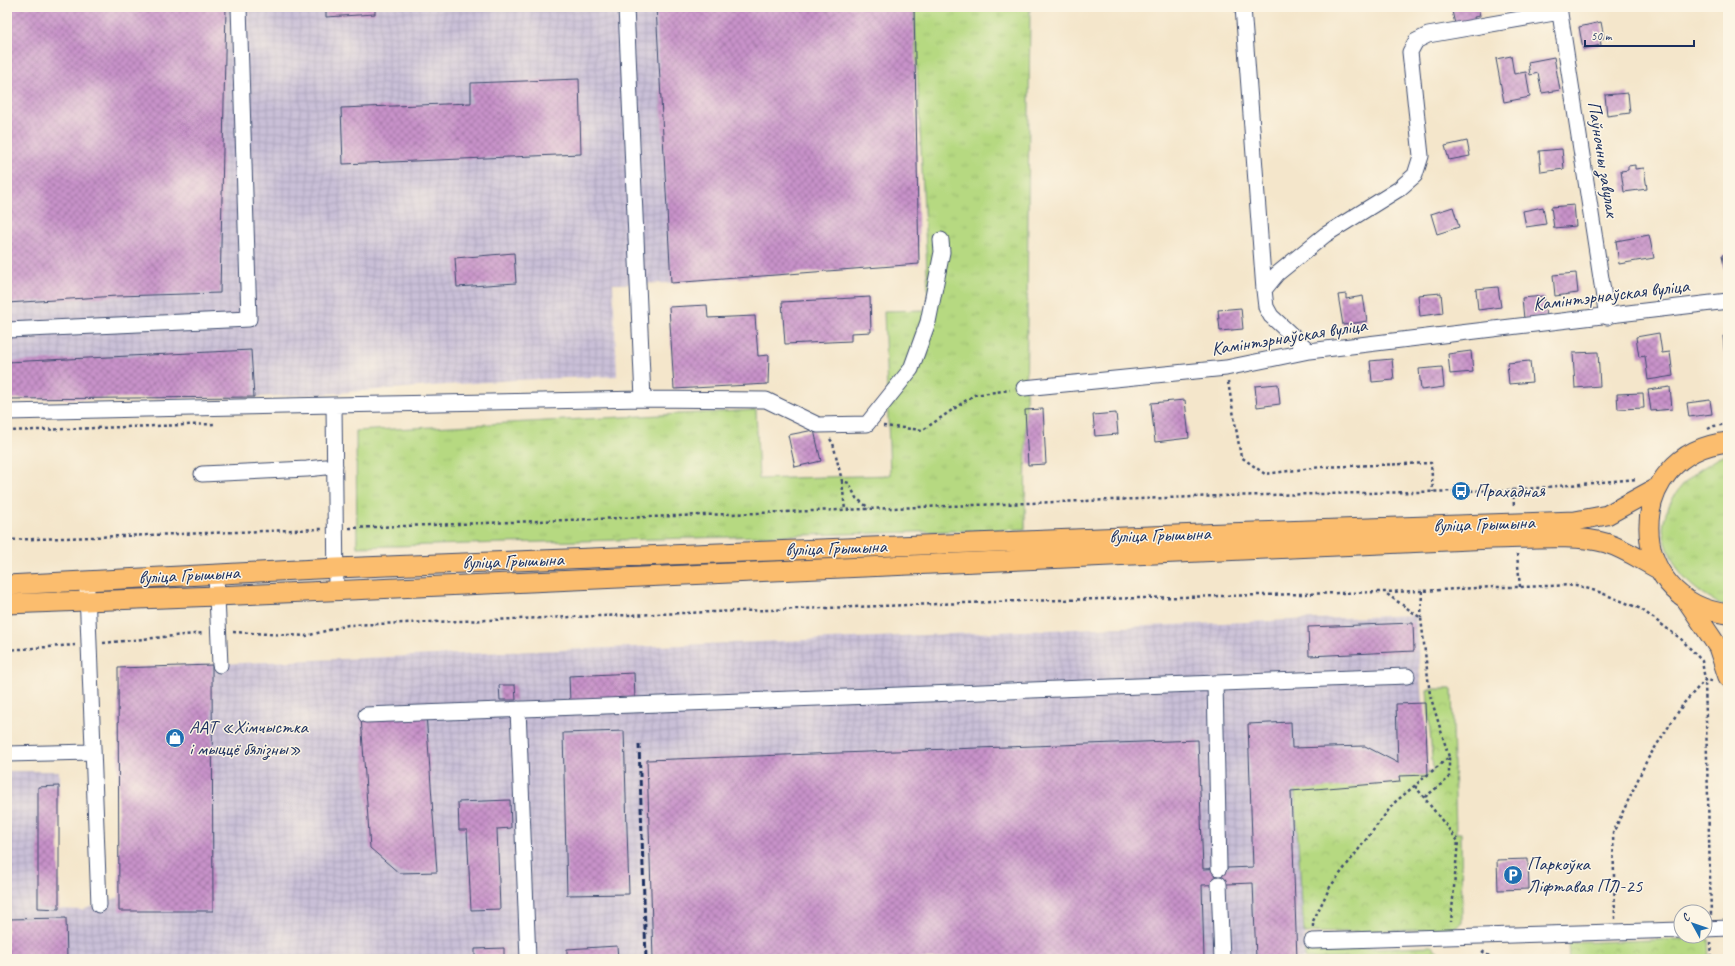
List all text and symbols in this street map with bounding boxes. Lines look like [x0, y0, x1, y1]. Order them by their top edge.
scale bar [1585, 22, 1694, 48]
text: 50 m [1591, 28, 1613, 44]
street label: Паўночны завулак [1582, 99, 1624, 221]
street label: Камінтэрнаўская вуліца [1532, 273, 1692, 316]
street label: Камінтэрнаўская вуліца [1210, 313, 1370, 361]
place label: Прахадная [1475, 479, 1546, 503]
bus stop icon: Прахадная [1450, 480, 1472, 502]
street label: вуліца Грышына [1433, 510, 1537, 538]
street label: вуліца Грышына [1109, 521, 1213, 549]
street label: вуліца Грышына [785, 534, 889, 562]
street label: вуліца Грышына [462, 547, 566, 575]
street label: вуліца Грышына [138, 560, 242, 590]
place label: ААТ «Хімчыстка і мыццё бялізны» [189, 715, 310, 761]
shop icon: ААТ «Хімчыстка і мыццё бялізны» [164, 727, 186, 749]
place label: Паркоўка Ліфтавая ПЛ-25 [1527, 852, 1644, 898]
parking icon: Паркоўка Ліфтавая ПЛ-25 [1502, 864, 1524, 886]
north arrow [1673, 904, 1713, 944]
text: С [1678, 910, 1693, 924]

